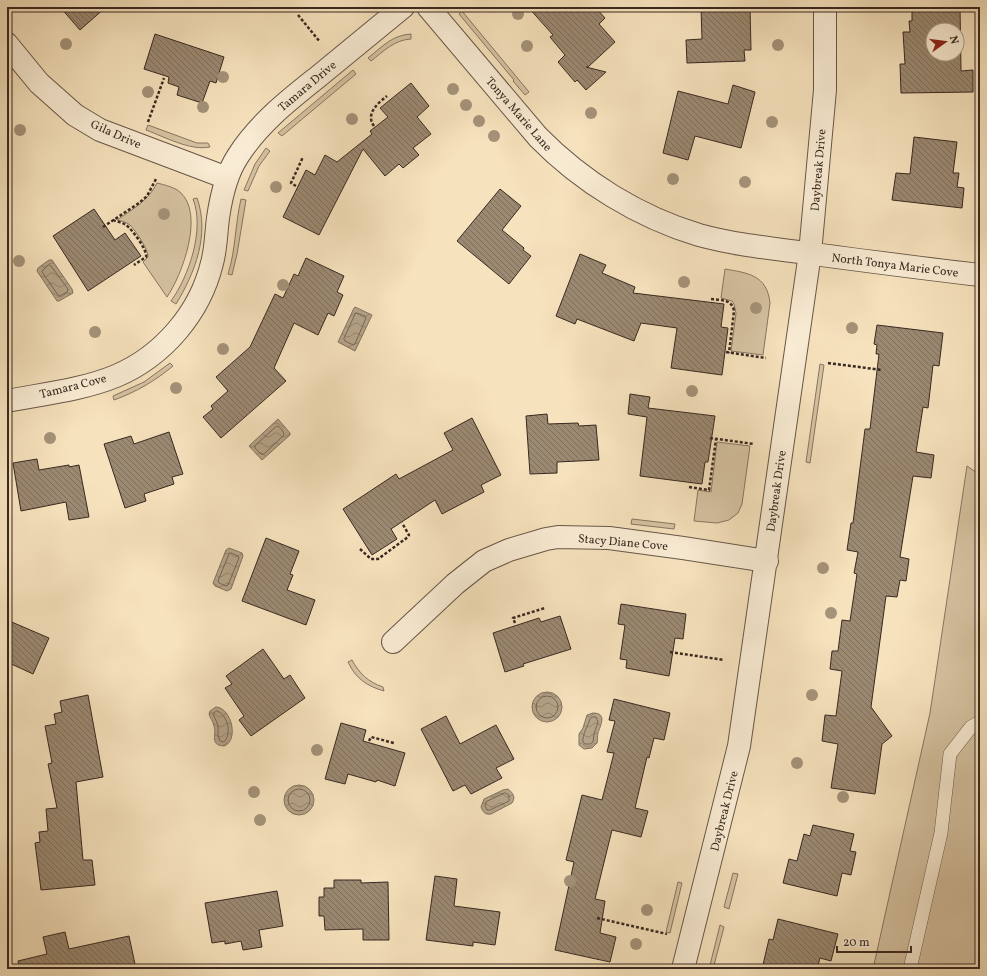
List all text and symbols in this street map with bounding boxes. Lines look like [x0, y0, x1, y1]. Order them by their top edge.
north arrow [925, 22, 965, 62]
text: N [945, 34, 961, 46]
street label: Tamara Drive [275, 57, 340, 116]
street label: Tonya Marie Lane [482, 74, 555, 155]
street label: Gila Drive [88, 117, 144, 153]
street label: Daybreak Drive [807, 128, 831, 212]
street label: North Tonya Marie Cove [831, 250, 960, 282]
street label: Tamara Cove [38, 371, 109, 403]
street label: Daybreak Drive [763, 449, 791, 533]
street label: Stacy Diane Cove [577, 531, 669, 555]
street label: Daybreak Drive [707, 769, 743, 853]
scale bar [837, 928, 911, 954]
text: 20 m [843, 935, 870, 951]

